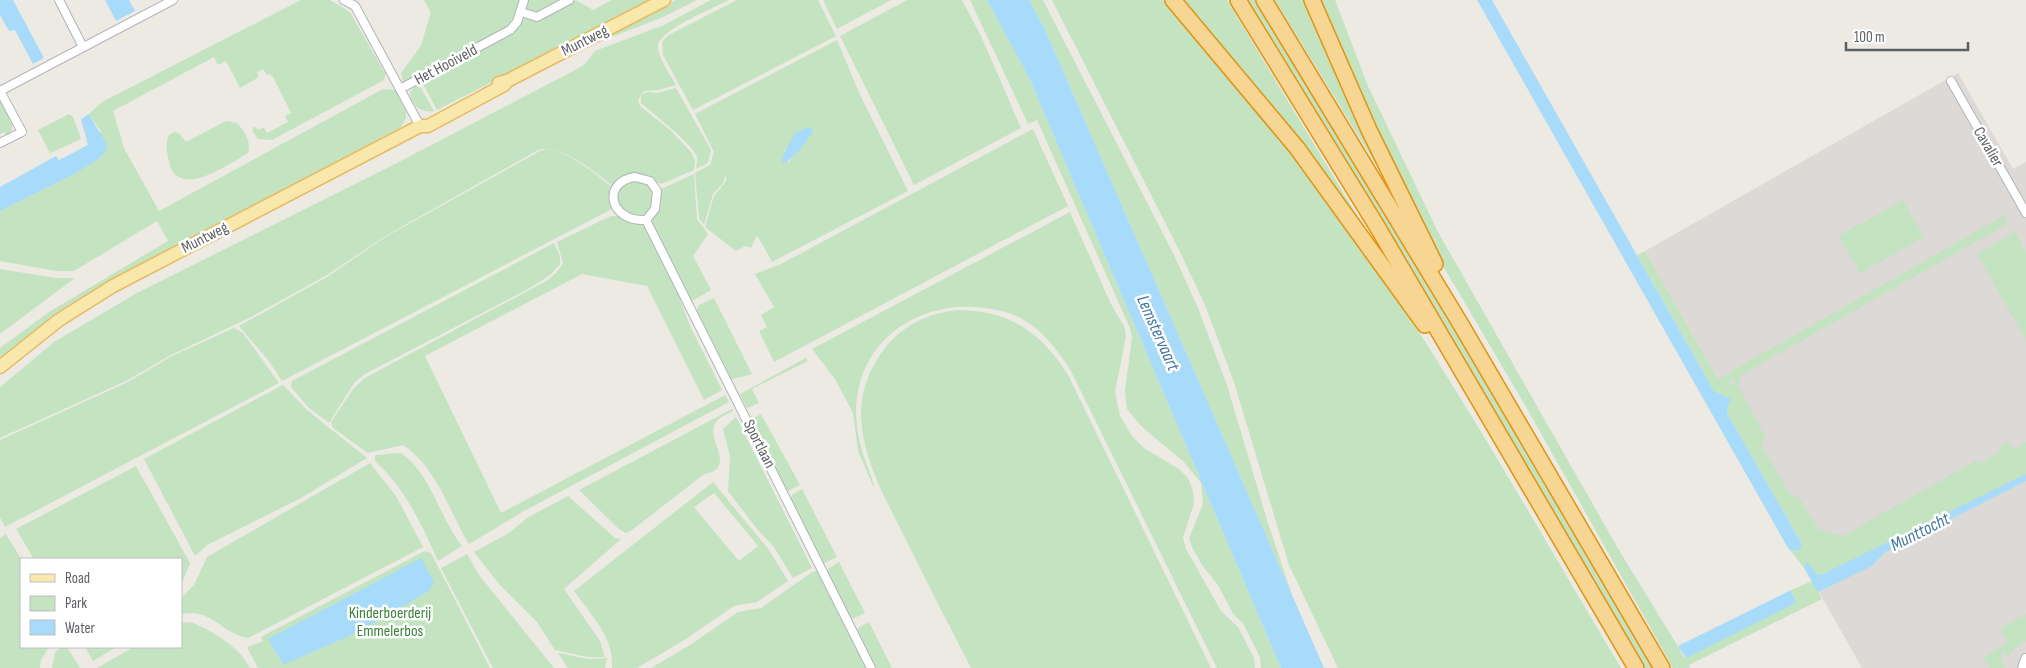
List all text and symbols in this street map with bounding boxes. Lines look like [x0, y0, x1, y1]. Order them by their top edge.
scale bar [1846, 20, 1968, 52]
street label: Muntweg [559, 21, 611, 61]
text: 100 m [1854, 28, 1885, 47]
street label: Het Hooiveld [411, 41, 481, 89]
street label: Cavalier [1969, 124, 2007, 171]
street label: Muntweg [179, 218, 231, 258]
water label: Lemstervaart [1132, 292, 1184, 375]
street label: Sportlaan [739, 417, 779, 471]
water label: Munttocht [1887, 508, 1954, 556]
legend [20, 558, 182, 648]
text: Road [65, 569, 90, 588]
text: Park [65, 594, 87, 613]
park label: Kinderboerderij Emmelerbos [349, 604, 431, 641]
text: Water [65, 619, 96, 638]

